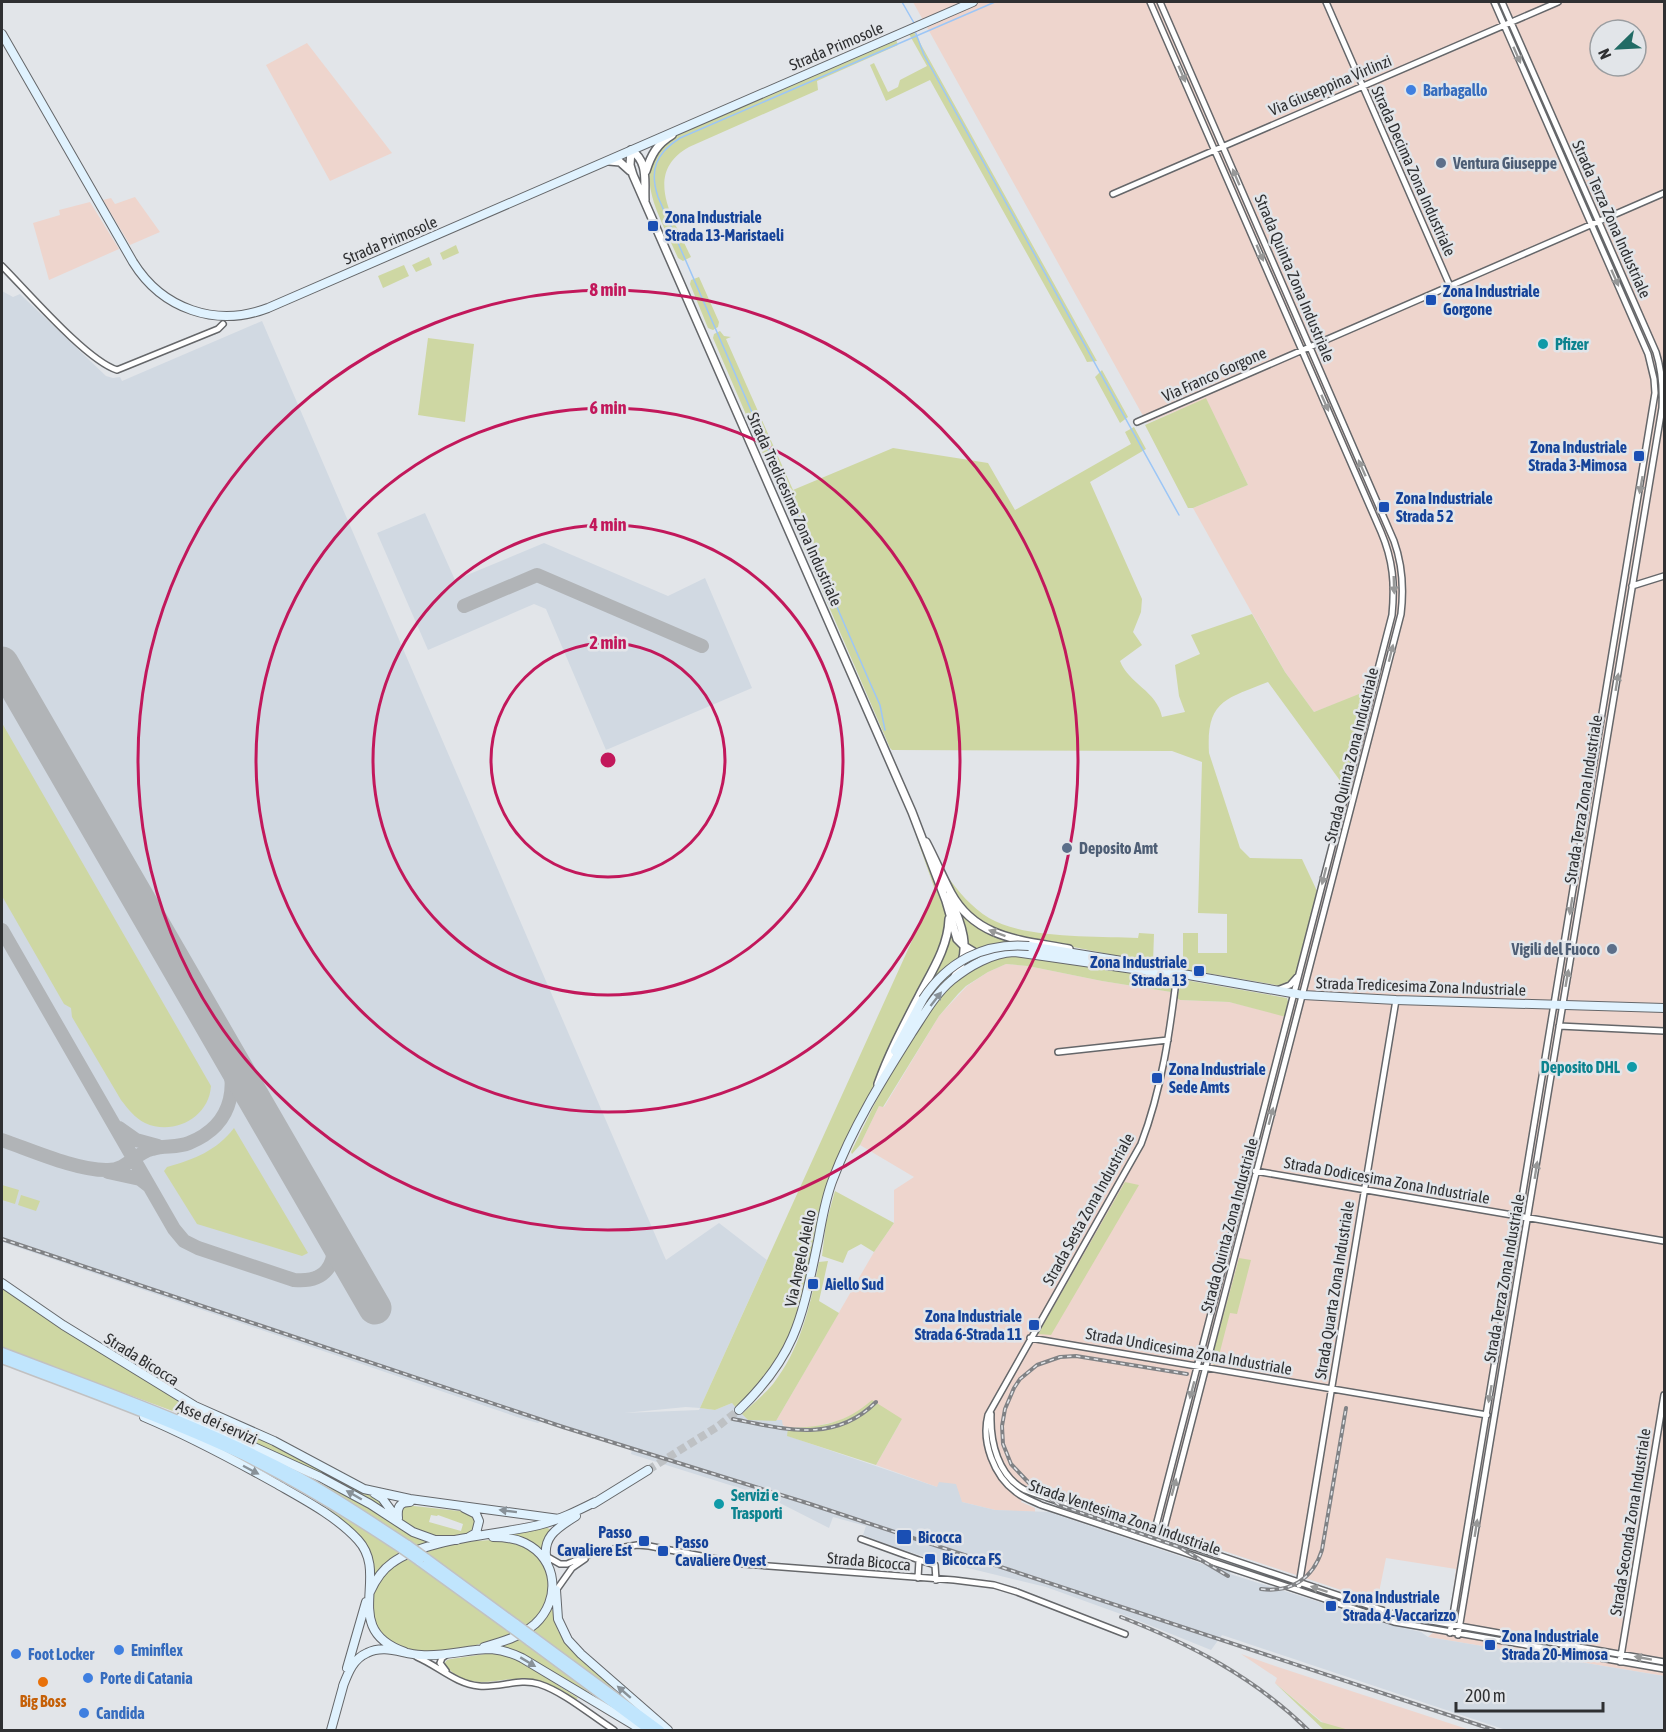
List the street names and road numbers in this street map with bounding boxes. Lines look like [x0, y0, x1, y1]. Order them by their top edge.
street label: Strada Primosole [786, 18, 886, 74]
street label: Via Giuseppina Virlinzi [1266, 51, 1394, 120]
street label: Strada Decima Zona Industriale [1368, 83, 1460, 259]
street label: Strada Terza Zona Industriale [1569, 137, 1655, 301]
street label: Strada Quinta Zona Industriale [1252, 192, 1338, 364]
street label: Strada Primosole [340, 212, 440, 268]
street label: Via Franco Gorgone [1159, 343, 1269, 406]
street label: Strada Tredicesima Zona Industriale [744, 409, 846, 609]
street label: Strada Quinta Zona Industriale [1321, 666, 1381, 844]
street label: Strada Terza Zona Industriale [1561, 713, 1605, 885]
street label: Strada Tredicesima Zona Industriale [1316, 973, 1526, 999]
street label: Strada Sesta Zona Industriale [1039, 1130, 1137, 1288]
street label: Strada Quinta Zona Industriale [1197, 1136, 1261, 1314]
street label: Strada Dodicesima Zona Industriale [1283, 1153, 1491, 1207]
street label: Strada Terza Zona Industriale [1480, 1192, 1528, 1364]
street label: Strada Quarta Zona Industriale [1311, 1199, 1357, 1381]
street label: Via Angelo Aiello [781, 1208, 820, 1308]
street label: Strada Undicesima Zona Industriale [1084, 1324, 1294, 1378]
street label: Strada Bicocca [101, 1329, 183, 1389]
street label: Asse dei servizi [174, 1396, 260, 1448]
street label: Strada Seconda Zona Industriale [1606, 1427, 1654, 1617]
street label: Strada Ventesima Zona Industriale [1027, 1476, 1223, 1558]
street label: Strada Bicocca [826, 1548, 912, 1574]

